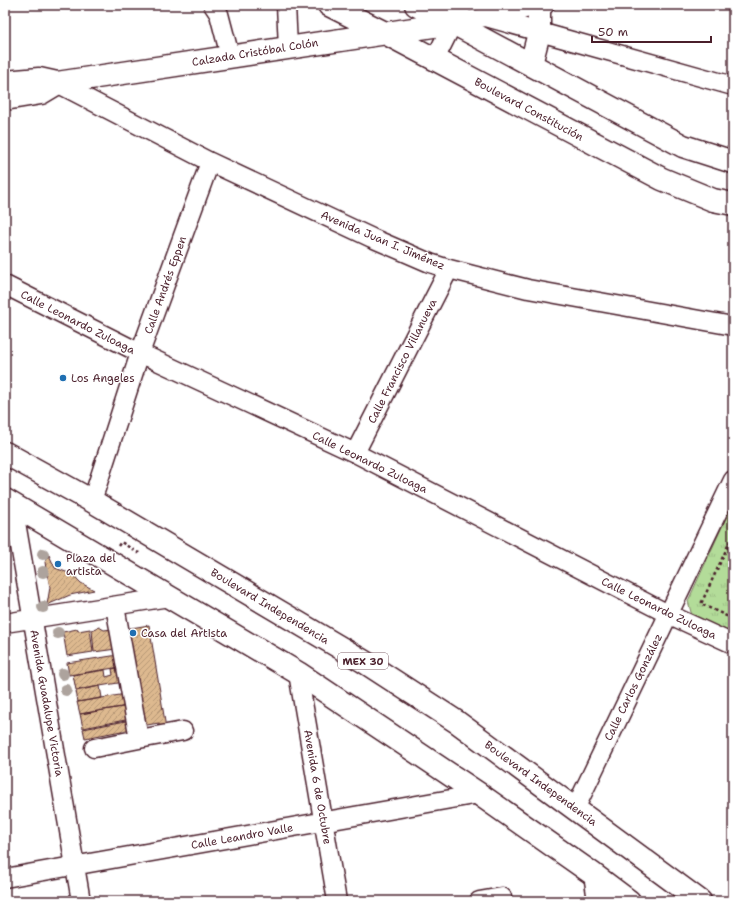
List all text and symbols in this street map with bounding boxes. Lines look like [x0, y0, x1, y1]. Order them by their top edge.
scale bar [592, 18, 711, 44]
text: 50 m [598, 24, 628, 40]
street label: Calzada Cristóbal Colón [191, 35, 320, 70]
street label: Boulevard Constitución [472, 74, 586, 145]
street label: Avenida Juan I. Jiménez [318, 207, 447, 273]
street label: Calle Andrés Eppen [141, 234, 190, 336]
street label: Calle Leonardo Zuloaga [18, 287, 138, 358]
street label: Calle Francisco Villanueva [364, 296, 441, 426]
place label: Los Angeles [71, 371, 135, 386]
marker: Los Angeles [58, 373, 68, 383]
street label: Calle Leonardo Zuloaga [310, 428, 430, 497]
place label: Plaza del artista [66, 551, 116, 579]
marker: Plaza del artista [53, 559, 63, 569]
street label: Boulevard Independencia [208, 565, 332, 648]
street label: Calle Leonardo Zuloaga [599, 574, 719, 643]
place label: Casa del Artista [141, 626, 227, 641]
marker: Casa del Artista [128, 628, 138, 638]
street label: Avenida Guadalupe Victoria [26, 629, 67, 778]
street label: Calle Carlos González [601, 631, 666, 743]
road number: MEX 30 [338, 653, 388, 669]
street label: Avenida 6 de Octubre [300, 728, 335, 846]
street label: Boulevard Independencia [481, 737, 600, 829]
street label: Calle Leandro Valle [190, 820, 294, 853]

